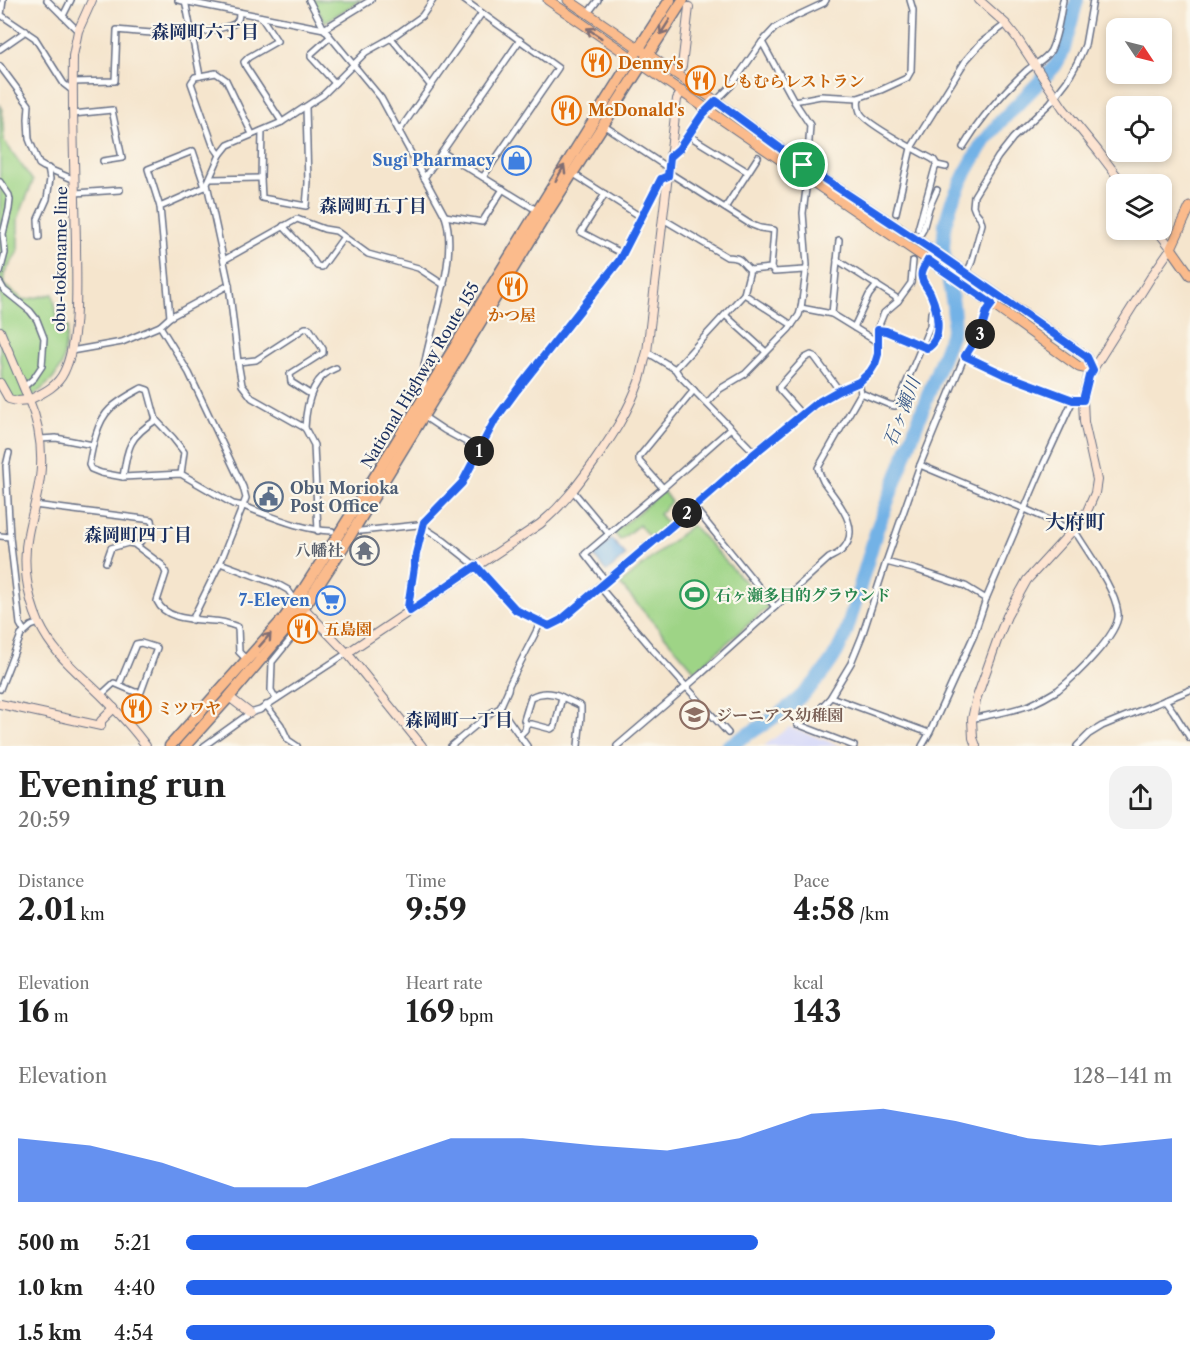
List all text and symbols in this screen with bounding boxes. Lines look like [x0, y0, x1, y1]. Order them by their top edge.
north arrow [1106, 18, 1172, 84]
map controls [1106, 18, 1172, 240]
one-way arrow [659, 19, 672, 36]
district label: 森岡町六丁目 [151, 21, 259, 43]
one-way arrow [587, 27, 603, 39]
restaurant icon: Denny's [581, 47, 613, 79]
place label: Denny's [618, 53, 684, 73]
restaurant icon: しもむらレストラン [684, 65, 716, 97]
place label: しもむらレストラン [721, 71, 865, 91]
restaurant icon: McDonald's [551, 94, 583, 126]
button: locate [1106, 96, 1172, 162]
place label: McDonald's [588, 100, 685, 120]
pin [777, 139, 828, 190]
shop icon: Sugi Pharmacy [500, 144, 532, 176]
icon: arrive [786, 148, 819, 181]
place label: Sugi Pharmacy [372, 150, 496, 170]
one-way arrow [554, 165, 566, 182]
button: layers [1106, 174, 1172, 240]
street label: obu-tokoname line [49, 186, 71, 332]
district label: 森岡町五丁目 [319, 195, 427, 217]
restaurant icon: かつ屋 [496, 271, 528, 303]
street label: National Highway Route 155 [357, 278, 483, 472]
place label: かつ屋 [488, 305, 536, 325]
pin: 3 [965, 319, 995, 349]
text: 3 [975, 324, 985, 344]
water label: 石ヶ瀬川 [879, 373, 926, 450]
pin: 1 [464, 436, 494, 466]
place label: Obu Morioka Post Office [290, 478, 400, 516]
public building icon: Obu Morioka Post Office [253, 481, 285, 513]
pin: 2 [672, 498, 702, 528]
text: 2 [682, 503, 692, 523]
district label: 大府町 [1045, 510, 1106, 534]
district label: 森岡町四丁目 [84, 524, 192, 546]
temple icon: 八幡社 [348, 534, 380, 566]
place label: 八幡社 [295, 540, 343, 560]
sports icon: 石ヶ瀬多目的グラウンド [678, 579, 710, 611]
supermarket icon: 7-Eleven [315, 584, 347, 616]
place label: 石ヶ瀬多目的グラウンド [715, 585, 891, 605]
place label: 7-Eleven [239, 590, 310, 610]
restaurant icon: 五島園 [287, 613, 319, 645]
place label: 五島園 [324, 619, 372, 639]
one-way arrow [258, 632, 272, 647]
restaurant icon: ミツワヤ [120, 692, 152, 724]
place label: ミツワヤ [157, 698, 221, 718]
school or university icon: ジーニアス幼稚園 [679, 699, 711, 731]
place label: ジーニアス幼稚園 [716, 705, 843, 725]
district label: 森岡町一丁目 [405, 709, 513, 731]
text: Evening run [18, 765, 226, 806]
button: share [1109, 766, 1172, 829]
text: 20:59 [18, 808, 70, 832]
text: Distance [18, 871, 84, 891]
text: Time [406, 871, 446, 891]
text: Pace [793, 871, 829, 891]
text: 2.01 [18, 891, 76, 928]
text: 9:59 [406, 891, 467, 928]
text: 4:58 [793, 891, 855, 928]
text: km [76, 904, 105, 924]
text: /km [855, 904, 889, 924]
text: Elevation [18, 973, 89, 993]
text: Heart rate [406, 973, 483, 993]
text: kcal [793, 973, 824, 993]
text: 16 [18, 993, 49, 1030]
text: 169 [406, 993, 455, 1030]
text: 143 [793, 993, 842, 1030]
text: m [49, 1006, 69, 1026]
text: bpm [455, 1006, 494, 1026]
text: Elevation [18, 1064, 107, 1088]
text: 128–141 m [1073, 1064, 1172, 1088]
text: 500 m [18, 1231, 79, 1255]
text: 5:21 [114, 1231, 150, 1255]
text: 1.0 km [18, 1276, 83, 1300]
text: 4:40 [114, 1276, 155, 1300]
text: 1.5 km [18, 1321, 82, 1345]
text: 4:54 [114, 1321, 154, 1345]

